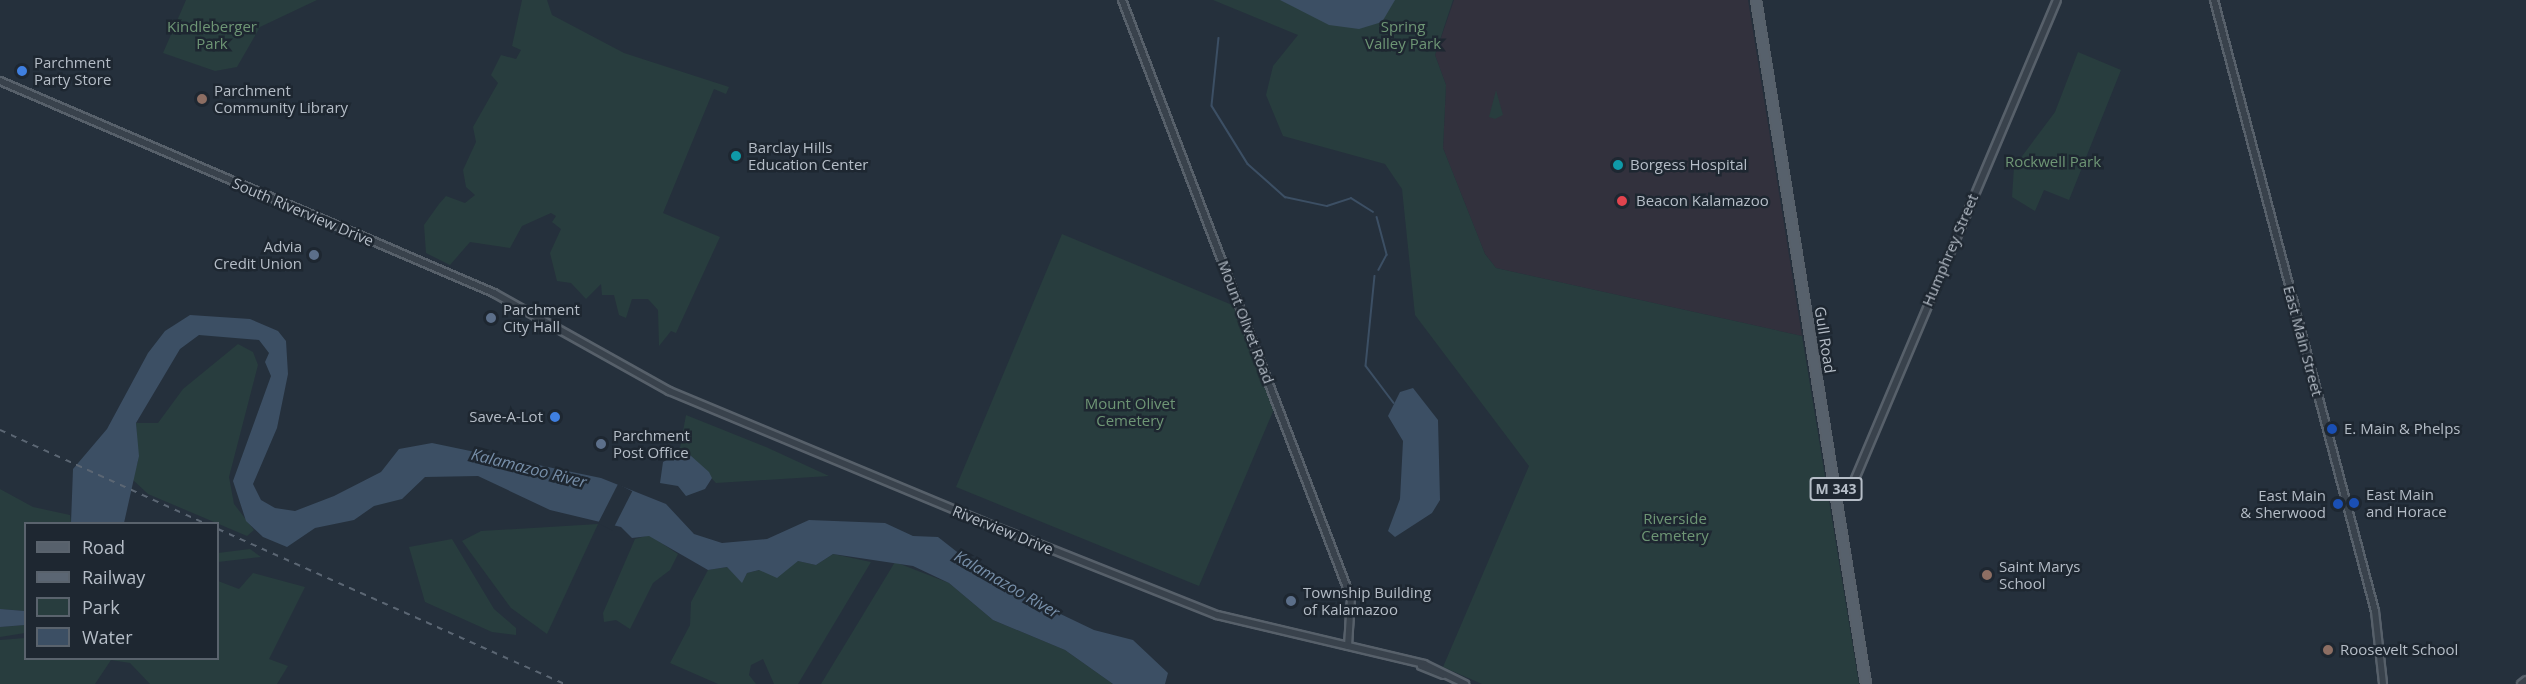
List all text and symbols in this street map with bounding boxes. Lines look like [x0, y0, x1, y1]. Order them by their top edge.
park label: Kindleberger Park [167, 17, 257, 52]
park label: Spring Valley Park [1365, 17, 1441, 52]
place label: Parchment Party Store [34, 53, 111, 88]
marker: Parchment Party Store [15, 64, 29, 78]
place label: Parchment Community Library [214, 81, 348, 116]
marker: Parchment Community Library [195, 92, 209, 106]
place label: Barclay Hills Education Center [748, 138, 868, 173]
marker: Barclay Hills Education Center [729, 149, 743, 163]
park label: Rockwell Park [2005, 153, 2101, 171]
place label: Borgess Hospital [1630, 156, 1747, 174]
marker: Borgess Hospital [1611, 158, 1625, 172]
street label: South Riverview Drive [230, 174, 376, 250]
street label: Humphrey Street [1918, 191, 1982, 309]
marker: Beacon Kalamazoo [1613, 192, 1631, 210]
place label: Beacon Kalamazoo [1636, 192, 1769, 210]
place label: Advia Credit Union [214, 237, 302, 272]
marker: Advia Credit Union [307, 248, 321, 262]
street label: Mount Olivet Road [1214, 258, 1278, 386]
street label: East Main Street [2280, 284, 2326, 398]
place label: Parchment City Hall [503, 300, 580, 335]
street label: Gull Road [1811, 305, 1839, 375]
marker: Parchment City Hall [484, 311, 498, 325]
park label: Mount Olivet Cemetery [1085, 394, 1175, 429]
place label: Save-A-Lot [469, 408, 543, 426]
marker: Save-A-Lot [548, 410, 562, 424]
place label: E. Main & Phelps [2344, 420, 2460, 438]
marker: E. Main & Phelps [2325, 422, 2339, 436]
place label: Parchment Post Office [613, 426, 690, 461]
marker: Parchment Post Office [594, 437, 608, 451]
water label: Kalamazoo River [469, 444, 589, 492]
road number: M 343 [1809, 478, 1863, 500]
place label: East Main and Horace [2366, 485, 2447, 520]
place label: East Main & Sherwood [2240, 486, 2326, 521]
marker: East Main and Horace [2347, 496, 2361, 510]
marker: East Main & Sherwood [2331, 497, 2345, 511]
street label: Riverview Drive [950, 502, 1056, 558]
park label: Riverside Cemetery [1641, 509, 1709, 544]
legend [24, 522, 219, 660]
text: Road [82, 535, 125, 559]
water label: Kalamazoo River [951, 546, 1063, 622]
place label: Saint Marys School [1999, 557, 2080, 592]
text: Railway [82, 565, 145, 589]
marker: Saint Marys School [1980, 568, 1994, 582]
place label: Township Building of Kalamazoo [1303, 583, 1431, 618]
marker: Township Building of Kalamazoo [1284, 594, 1298, 608]
text: Park [82, 595, 120, 619]
text: Water [82, 625, 133, 649]
place label: Roosevelt School [2340, 641, 2458, 659]
marker: Roosevelt School [2321, 643, 2335, 657]

